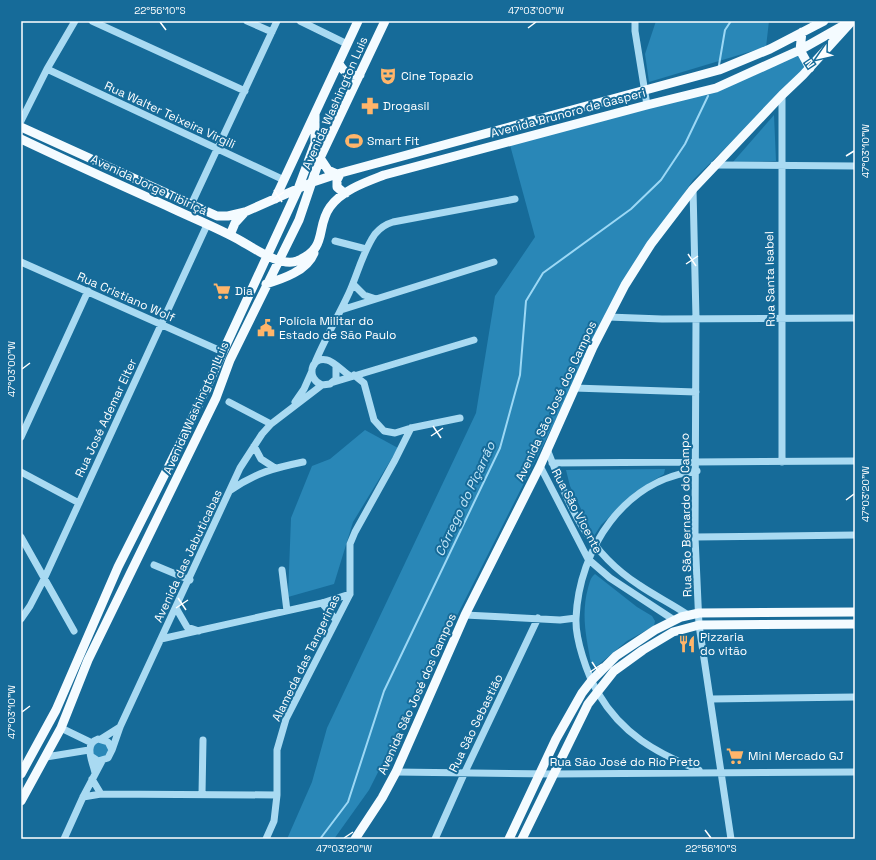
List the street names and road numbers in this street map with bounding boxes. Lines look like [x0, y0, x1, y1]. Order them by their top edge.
street label: Avenida Washington Luis [298, 34, 372, 172]
street label: Rua Walter Teixeira Virgili [102, 78, 238, 152]
street label: Avenida Brunoro de Gasperi [489, 85, 647, 141]
street label: Avenida Jorge Tibiriçá [88, 151, 210, 219]
street label: Rua Santa Isabel [761, 231, 779, 327]
street label: Rua Cristiano Wolf [75, 268, 177, 326]
street label: Avenida São José dos Campos [512, 318, 600, 484]
street label: Avenida Washington Luis [159, 339, 233, 477]
street label: Rua José Ademar Elter [71, 356, 141, 480]
street label: Rua São Bernardo do Campo [677, 433, 695, 597]
street label: Rua São Vicente [548, 466, 606, 556]
street label: Avenida das Jabuticabas [150, 487, 226, 625]
street label: Alameda das Tangerinas [268, 592, 344, 724]
street label: Avenida São José dos Campos [374, 611, 460, 777]
street label: Rua São Sebastião [445, 671, 507, 775]
street label: Rua São José do Rio Preto [550, 754, 700, 770]

